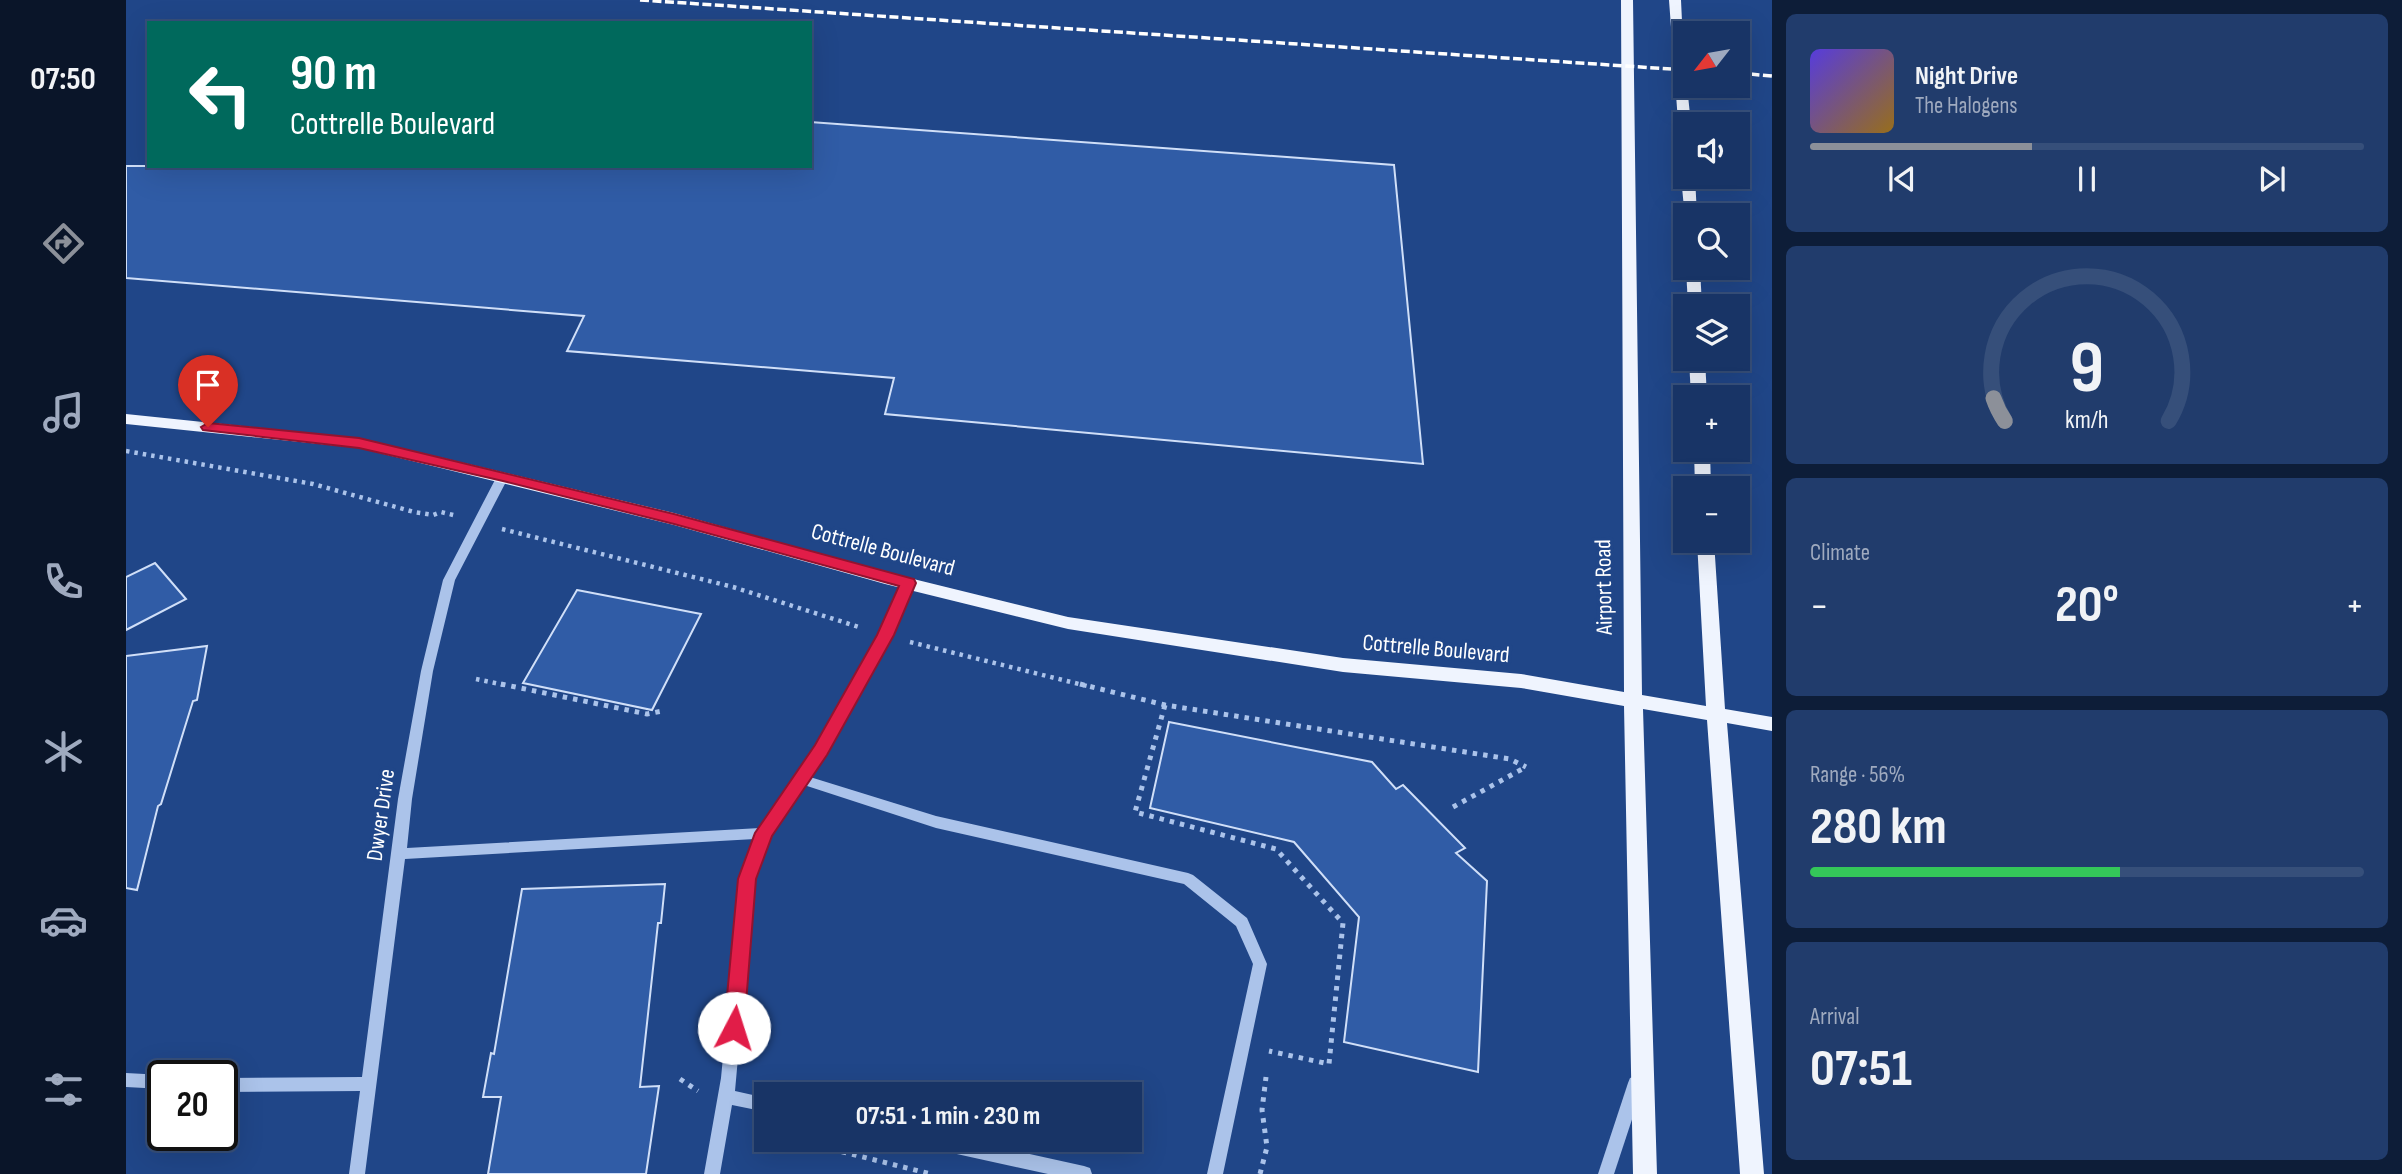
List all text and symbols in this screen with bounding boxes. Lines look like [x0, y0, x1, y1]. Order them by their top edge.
north arrow [1673, 21, 1750, 98]
map controls [1673, 21, 1750, 553]
text: 90 m [290, 45, 377, 104]
icon: left [175, 49, 266, 140]
text: 07:50 [30, 60, 96, 99]
text: Night Drive [1915, 61, 2018, 92]
text: The Halogens [1915, 92, 2018, 120]
text: Cottrelle Boulevard [290, 105, 495, 144]
button: sound [1673, 112, 1750, 189]
icon: previous [1883, 160, 1921, 198]
icon: pause [2068, 160, 2106, 198]
icon: next [2253, 160, 2291, 198]
button: search [1673, 203, 1750, 280]
icon: directions [39, 219, 88, 268]
button: layers [1673, 294, 1750, 371]
text: 9 [2070, 325, 2104, 413]
pin [178, 355, 238, 427]
icon: arrive [189, 366, 227, 404]
button: + [1673, 385, 1750, 462]
icon: music [39, 388, 88, 437]
text: km/h [2065, 405, 2109, 436]
button: − [1673, 476, 1750, 553]
street label: Cottrelle Boulevard [808, 517, 958, 583]
street label: Airport Road [1589, 539, 1619, 636]
text: Climate [1810, 539, 1870, 567]
icon: phone [39, 557, 88, 606]
text: 20° [2055, 574, 2119, 637]
text: − [1810, 584, 1829, 629]
text: + [2345, 584, 2364, 629]
street label: Cottrelle Boulevard [1361, 629, 1511, 669]
icon: climate [39, 727, 88, 776]
text: Range · 56% [1810, 761, 1905, 789]
street label: Dwyer Drive [361, 767, 401, 863]
text: 280 km [1810, 796, 1947, 859]
icon: car [39, 896, 88, 945]
position arrow [697, 991, 771, 1065]
text: Arrival [1810, 1003, 1859, 1031]
text: 07:51 [1810, 1038, 1912, 1101]
speed limit sign: 20 [147, 1060, 238, 1151]
icon: filters [39, 1065, 88, 1114]
text: 07:51 · 1 min · 230 m [856, 1101, 1040, 1132]

